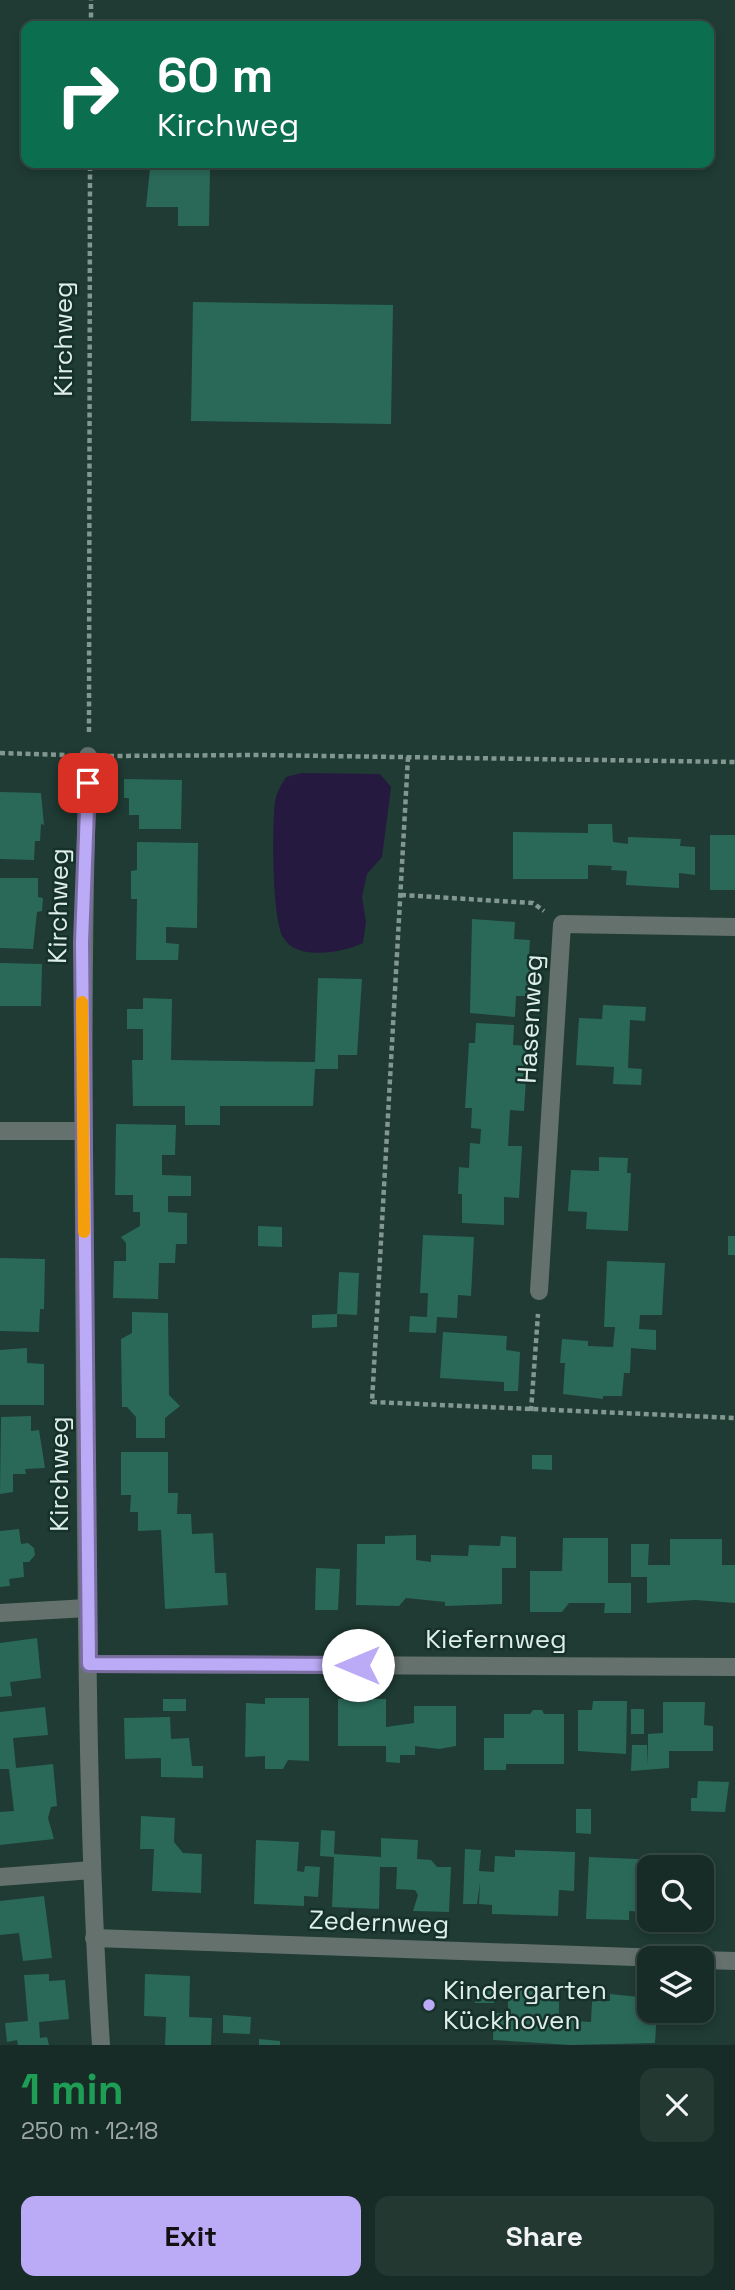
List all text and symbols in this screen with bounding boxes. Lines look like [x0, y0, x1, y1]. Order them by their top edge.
text: 60 m [157, 44, 273, 106]
icon: right [42, 49, 133, 140]
text: Kirchweg [157, 105, 299, 145]
street label: Kirchweg [46, 281, 80, 397]
pin [58, 753, 118, 813]
icon: arrive [69, 764, 107, 802]
street label: Kirchweg [40, 848, 76, 964]
street label: Hasenweg [510, 953, 550, 1085]
street label: Kirchweg [42, 1416, 76, 1532]
street label: Kiefernweg [425, 1622, 567, 1656]
position arrow [321, 1628, 395, 1702]
map controls [637, 1855, 714, 2023]
button: search [637, 1855, 714, 1932]
street label: Zedernweg [308, 1903, 450, 1941]
button: layers [637, 1946, 714, 2023]
place label: Kindergarten Kückhoven [443, 1973, 607, 2037]
marker: Kindergarten Kückhoven [421, 1997, 437, 2013]
text: 1 min [21, 2063, 124, 2116]
button: close [640, 2068, 714, 2142]
text: 250 m · 12:18 [21, 2116, 158, 2146]
button: Exit [21, 2196, 361, 2276]
button: Share [375, 2196, 714, 2276]

